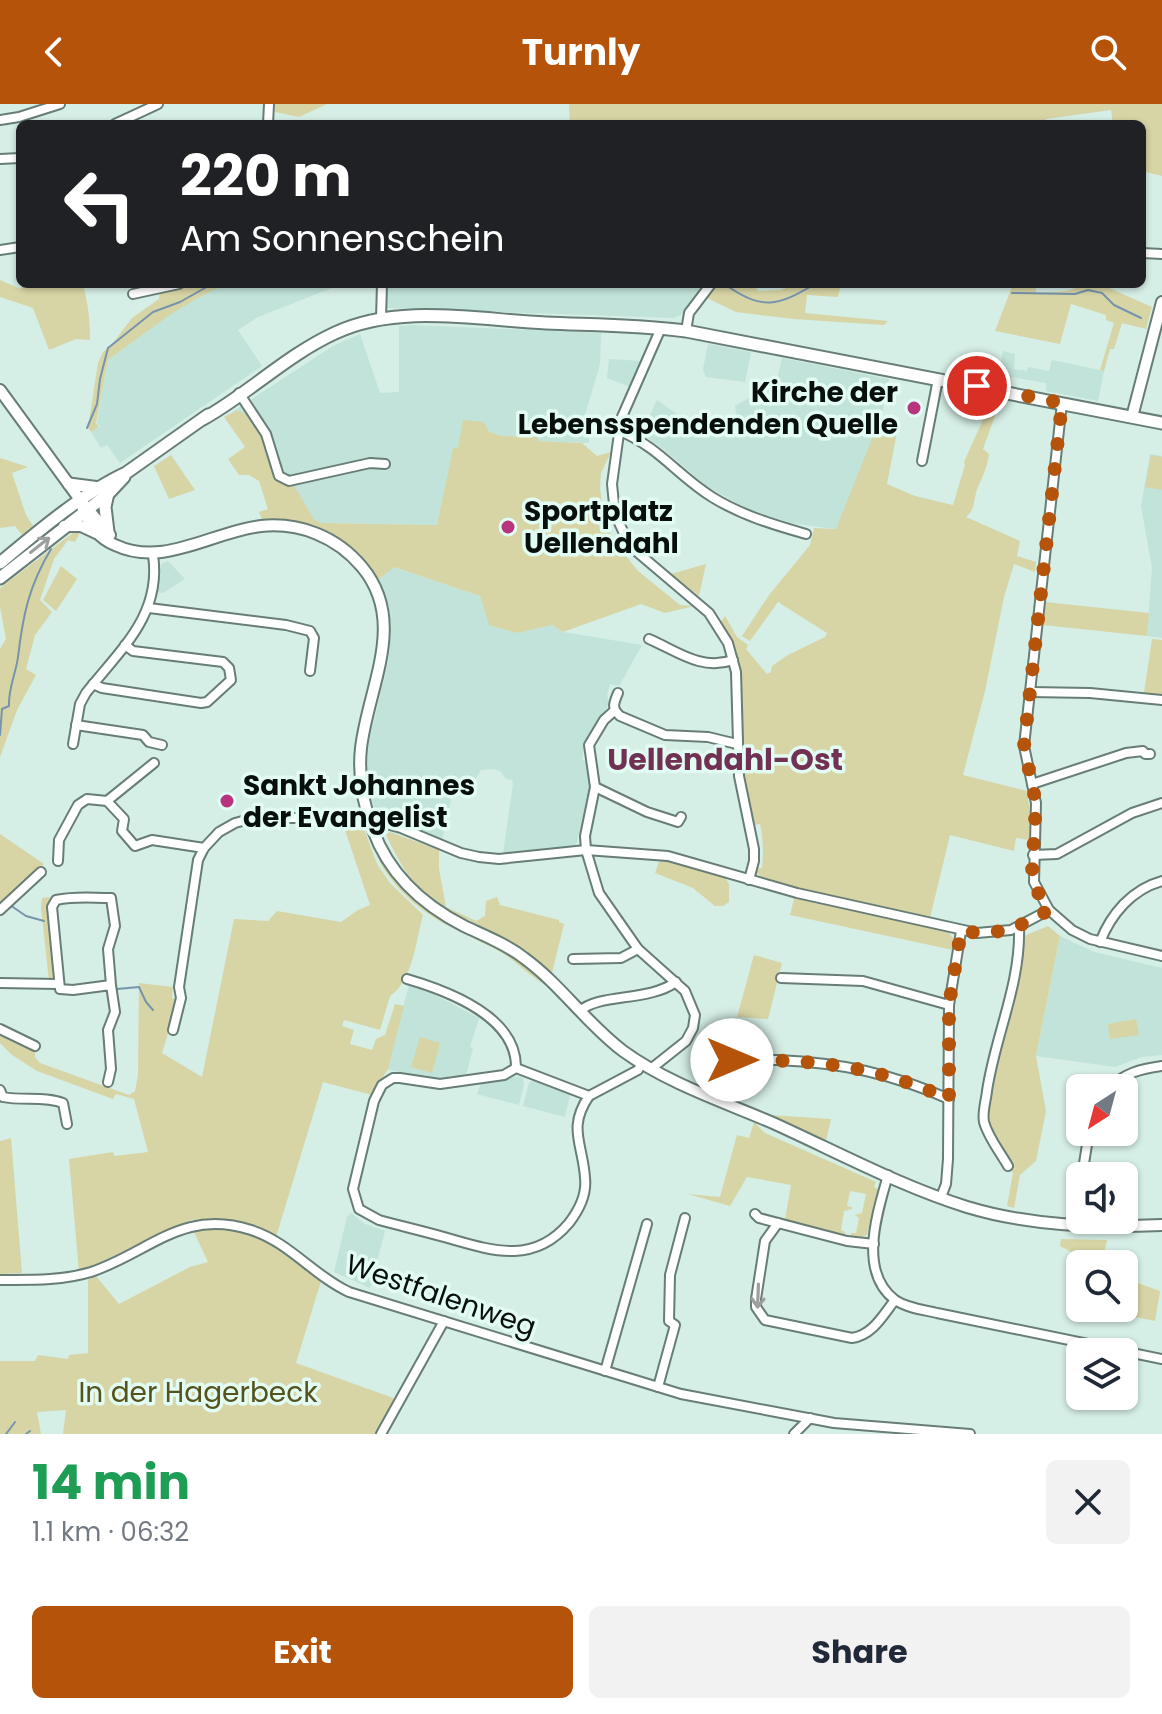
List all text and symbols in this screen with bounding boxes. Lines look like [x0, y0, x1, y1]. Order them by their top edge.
text: Turnly [522, 27, 640, 78]
icon: back [32, 30, 76, 74]
icon: search [1086, 30, 1130, 74]
text: 220 m [180, 137, 352, 216]
icon: left [48, 152, 152, 256]
text: Am Sonnenschein [180, 213, 504, 264]
pin [943, 352, 1011, 420]
icon: arrive [955, 364, 999, 408]
place label: Kirche der Lebensspendenden Quelle [518, 373, 898, 444]
marker: Kirche der Lebensspendenden Quelle [905, 399, 923, 417]
place label: Sportplatz Uellendahl [524, 492, 679, 563]
marker: Sportplatz Uellendahl [499, 518, 517, 536]
one-way arrow [29, 536, 50, 553]
district label: Uellendahl-Ost [607, 738, 843, 781]
place label: Sankt Johannes der Evangelist [243, 766, 475, 837]
marker: Sankt Johannes der Evangelist [218, 792, 236, 810]
position arrow [690, 1018, 774, 1102]
north arrow [1066, 1074, 1138, 1146]
map controls [1066, 1074, 1138, 1410]
button: sound [1066, 1162, 1138, 1234]
street label: Westfalenweg [340, 1245, 541, 1346]
button: search [1066, 1250, 1138, 1322]
one-way arrow [750, 1282, 765, 1309]
button: layers [1066, 1338, 1138, 1410]
park label: In der Hagerbeck [78, 1373, 318, 1412]
text: 14 min [32, 1449, 190, 1516]
button: close [1046, 1460, 1130, 1544]
text: 1.1 km · 06:32 [32, 1514, 189, 1550]
button: Exit [32, 1606, 573, 1698]
button: Share [589, 1606, 1130, 1698]

